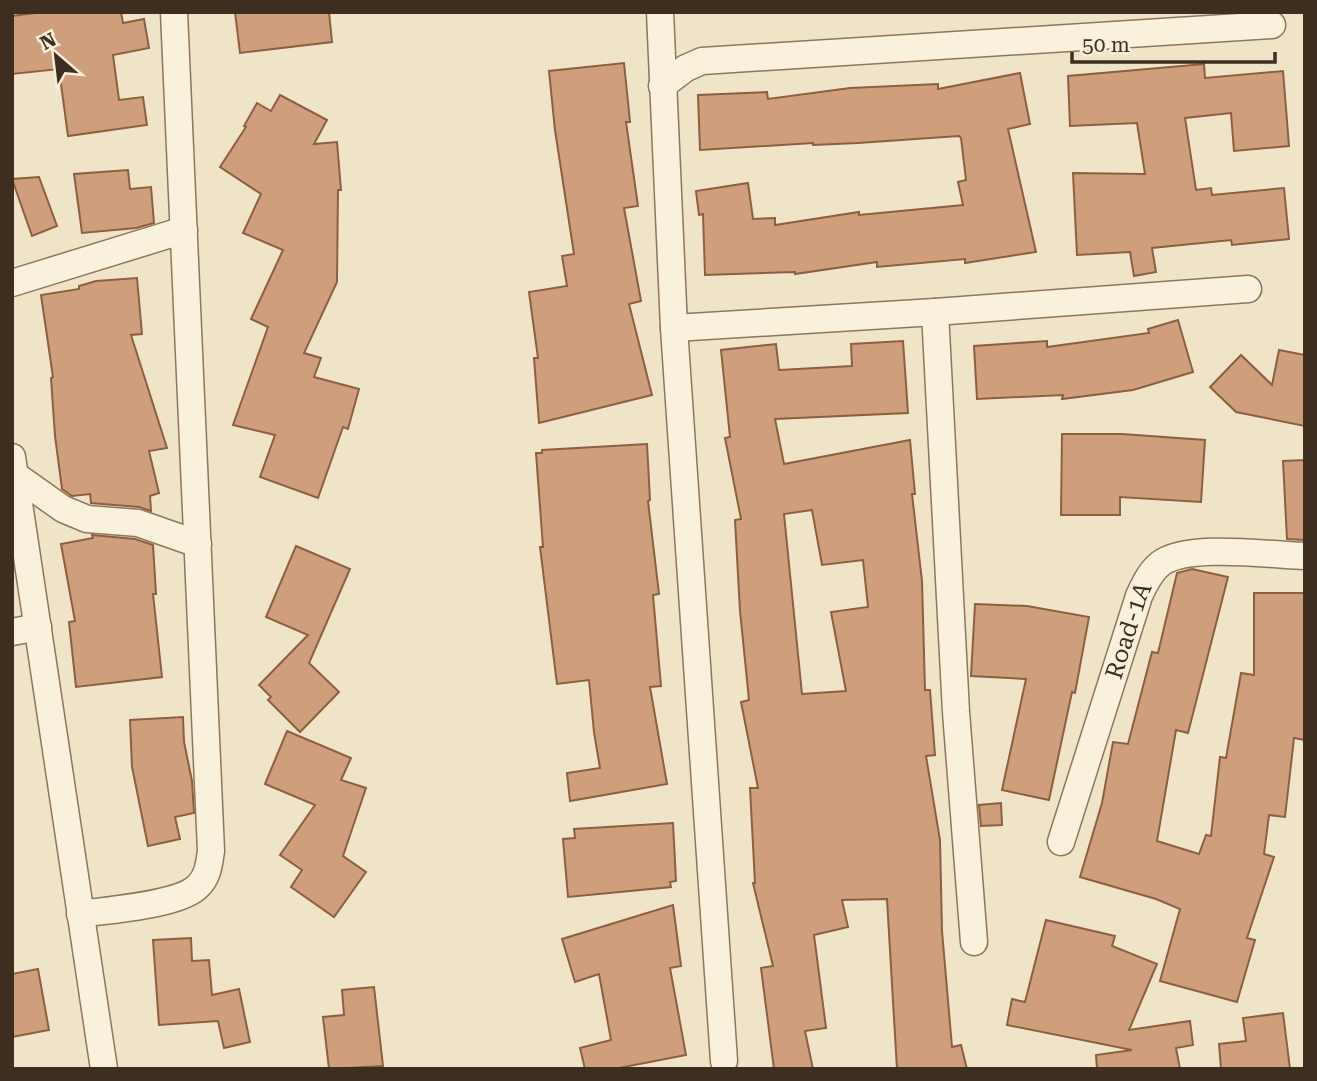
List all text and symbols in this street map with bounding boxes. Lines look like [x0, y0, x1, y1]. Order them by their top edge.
north arrow [21, 21, 91, 91]
scale bar [1072, 21, 1275, 65]
text: N [36, 28, 60, 55]
text: 50 m [1082, 33, 1130, 57]
street label: Road-1A [1100, 577, 1158, 682]

